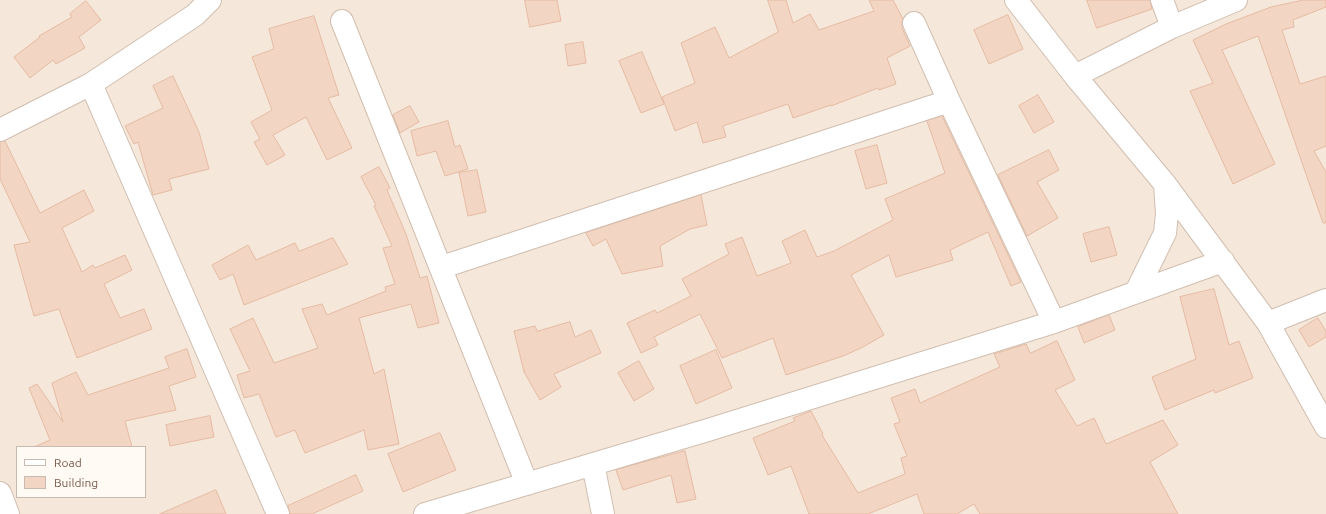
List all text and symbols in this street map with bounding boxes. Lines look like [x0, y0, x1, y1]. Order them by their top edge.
legend [16, 446, 146, 498]
text: Road [54, 456, 82, 469]
text: Building [54, 476, 98, 489]

